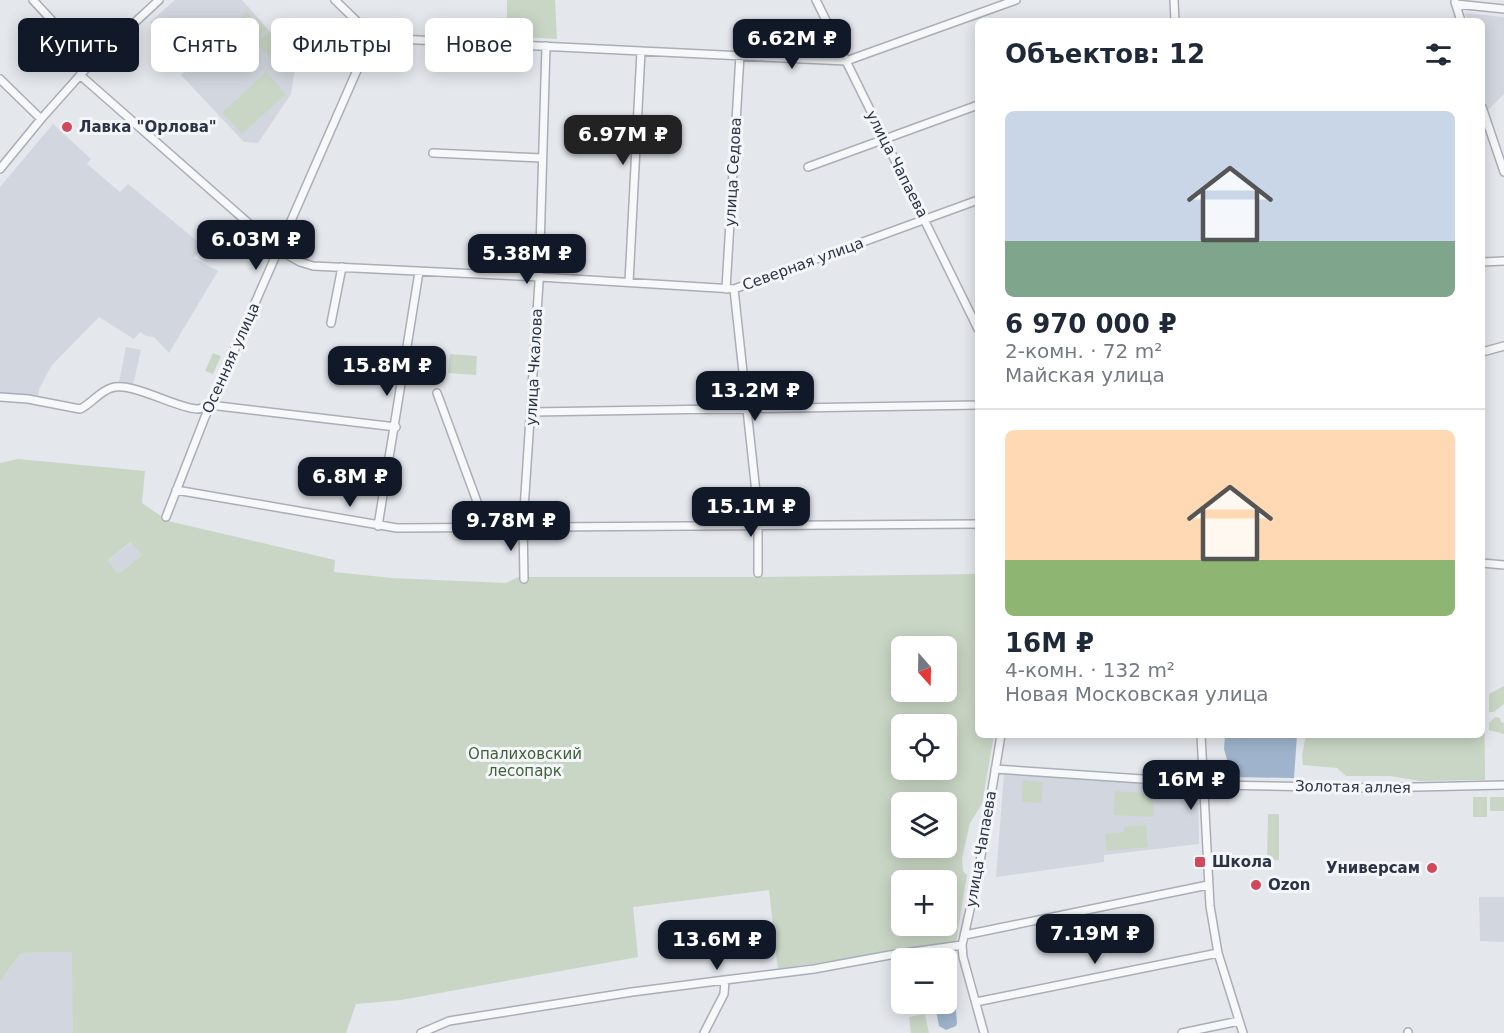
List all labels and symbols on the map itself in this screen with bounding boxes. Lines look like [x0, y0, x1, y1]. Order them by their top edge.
pin: 6.62M ₽ [737, 19, 847, 70]
street label: улица Чапаева [862, 107, 932, 221]
pin: 6.97M ₽ [568, 115, 678, 166]
street label: улица Седова [721, 117, 745, 227]
place label: Лавка "Орлова" [79, 118, 217, 136]
marker: Лавка "Орлова" [60, 120, 74, 134]
pin: 6.03M ₽ [201, 220, 311, 271]
pin: 5.38M ₽ [472, 234, 582, 285]
street label: Северная улица [740, 234, 866, 294]
street label: Осенняя улица [199, 300, 263, 416]
street label: улица Чкалова [522, 308, 546, 426]
pin: 15.8M ₽ [332, 346, 442, 397]
pin: 13.2M ₽ [700, 371, 810, 422]
pin: 6.8M ₽ [301, 457, 399, 508]
pin: 15.1M ₽ [696, 487, 806, 538]
pin: 9.78M ₽ [456, 501, 566, 552]
north arrow [891, 636, 957, 702]
park label: Опалиховский лесопарк [468, 745, 582, 780]
pin: 16M ₽ [1149, 760, 1233, 811]
street label: Золотая аллея [1295, 777, 1411, 797]
street label: улица Чапаева [962, 789, 1000, 909]
place label: Школа [1212, 853, 1272, 871]
marker: Школа [1193, 855, 1207, 869]
place label: Универсам [1326, 859, 1420, 877]
marker: Универсам [1425, 861, 1439, 875]
place label: Ozon [1268, 876, 1310, 894]
marker: Ozon [1249, 878, 1263, 892]
pin: 7.19M ₽ [1040, 914, 1150, 965]
pin: 13.6M ₽ [662, 920, 772, 971]

